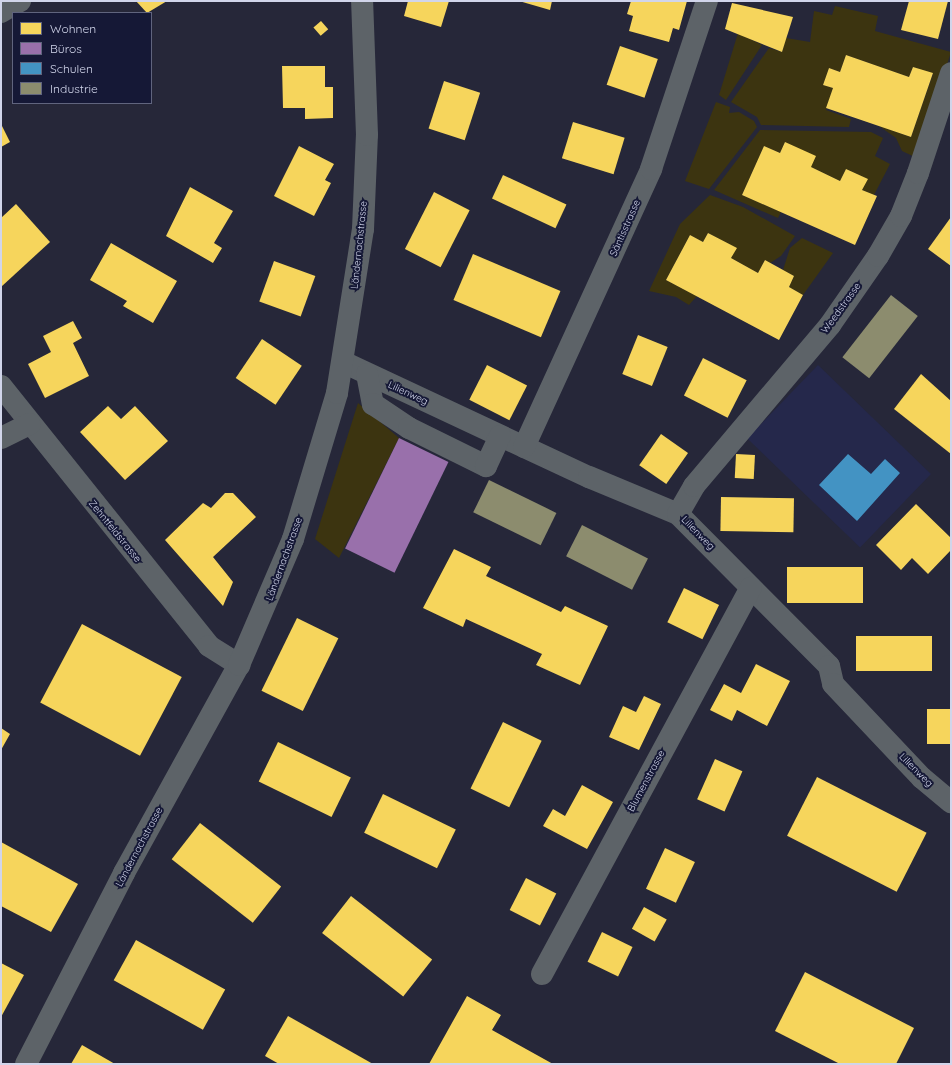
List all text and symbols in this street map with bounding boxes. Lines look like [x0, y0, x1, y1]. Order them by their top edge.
legend [12, 12, 152, 104]
text: Wohnen [50, 21, 96, 36]
text: Büros [50, 41, 82, 56]
text: Schulen [50, 61, 93, 76]
text: Industrie [50, 81, 98, 96]
street label: Säntisstrasse [607, 198, 643, 258]
street label: Ländernachstrasse [348, 200, 370, 290]
street label: Weedstrasse [819, 280, 863, 336]
street label: Lilienweg [386, 379, 430, 407]
street label: Zehntfeldstrasse [86, 497, 144, 565]
street label: Lilienweg [679, 513, 717, 553]
street label: Ländernachstrasse [263, 515, 305, 603]
street label: Blumenstrasse [625, 748, 667, 814]
street label: Lilienweg [897, 751, 935, 789]
street label: Ländernachstrasse [113, 805, 165, 889]

